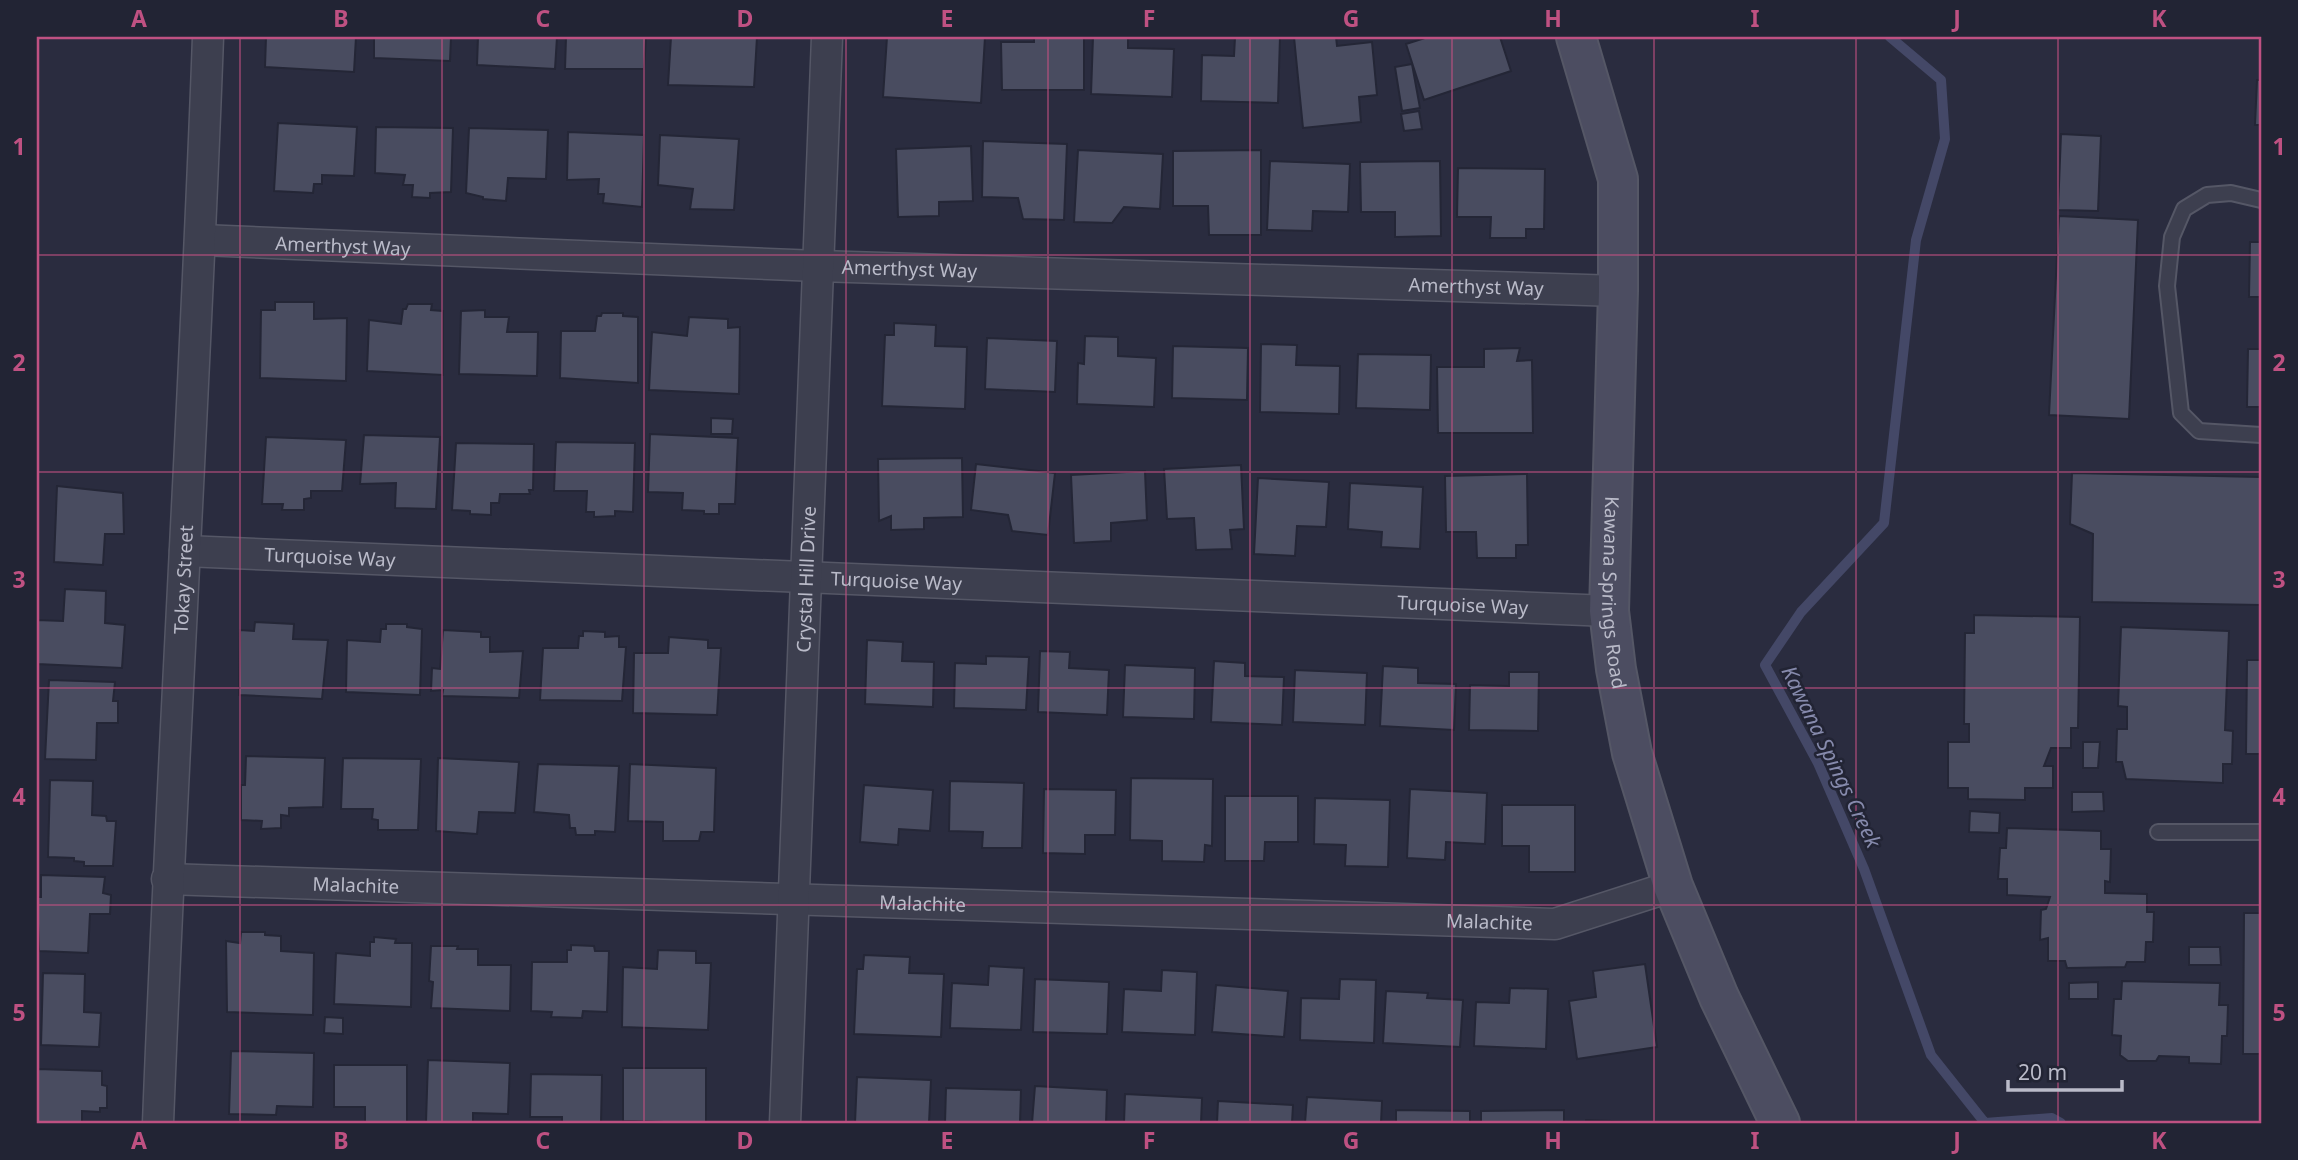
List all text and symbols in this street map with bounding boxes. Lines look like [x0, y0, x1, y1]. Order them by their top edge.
text: A [131, 2, 147, 34]
text: B [333, 2, 349, 34]
text: C [536, 2, 551, 34]
text: D [737, 2, 753, 34]
text: E [941, 2, 953, 34]
text: F [1143, 2, 1155, 34]
text: G [1343, 2, 1359, 34]
text: H [1544, 2, 1562, 34]
text: I [1751, 2, 1760, 34]
text: J [1951, 2, 1961, 34]
text: K [2151, 2, 2167, 34]
text: 1 [12, 130, 26, 162]
text: 1 [2272, 130, 2286, 162]
street label: Amerthyst Way [275, 230, 411, 262]
street label: Amerthyst Way [841, 254, 978, 284]
street label: Amerthyst Way [1408, 271, 1545, 302]
text: 2 [12, 346, 26, 378]
text: 2 [2272, 346, 2286, 378]
street label: Kawana Springs Road [1596, 496, 1633, 691]
street label: Crystal Hill Drive [790, 506, 822, 653]
street label: Tokay Street [168, 524, 199, 635]
street label: Turquoise Way [264, 541, 396, 573]
text: 3 [12, 563, 26, 595]
text: 3 [2272, 563, 2286, 595]
street label: Turquoise Way [830, 565, 963, 597]
street label: Turquoise Way [1397, 589, 1529, 621]
water label: Kawana Spings Creek [1776, 661, 1889, 854]
text: 4 [12, 780, 26, 812]
text: 4 [2272, 780, 2286, 812]
street label: Malachite [312, 871, 400, 900]
street label: Malachite [879, 889, 966, 918]
street label: Malachite [1445, 907, 1533, 936]
text: 5 [12, 996, 26, 1028]
text: 5 [2272, 996, 2286, 1028]
scale bar [2008, 1048, 2121, 1092]
text: 20 m [2018, 1058, 2067, 1086]
text: A [131, 1124, 147, 1156]
text: B [333, 1124, 349, 1156]
text: C [536, 1124, 551, 1156]
text: D [737, 1124, 753, 1156]
text: E [941, 1124, 953, 1156]
text: F [1143, 1124, 1155, 1156]
text: G [1343, 1124, 1359, 1156]
text: H [1544, 1124, 1562, 1156]
text: I [1751, 1124, 1760, 1156]
text: J [1951, 1124, 1961, 1156]
text: K [2151, 1124, 2167, 1156]

